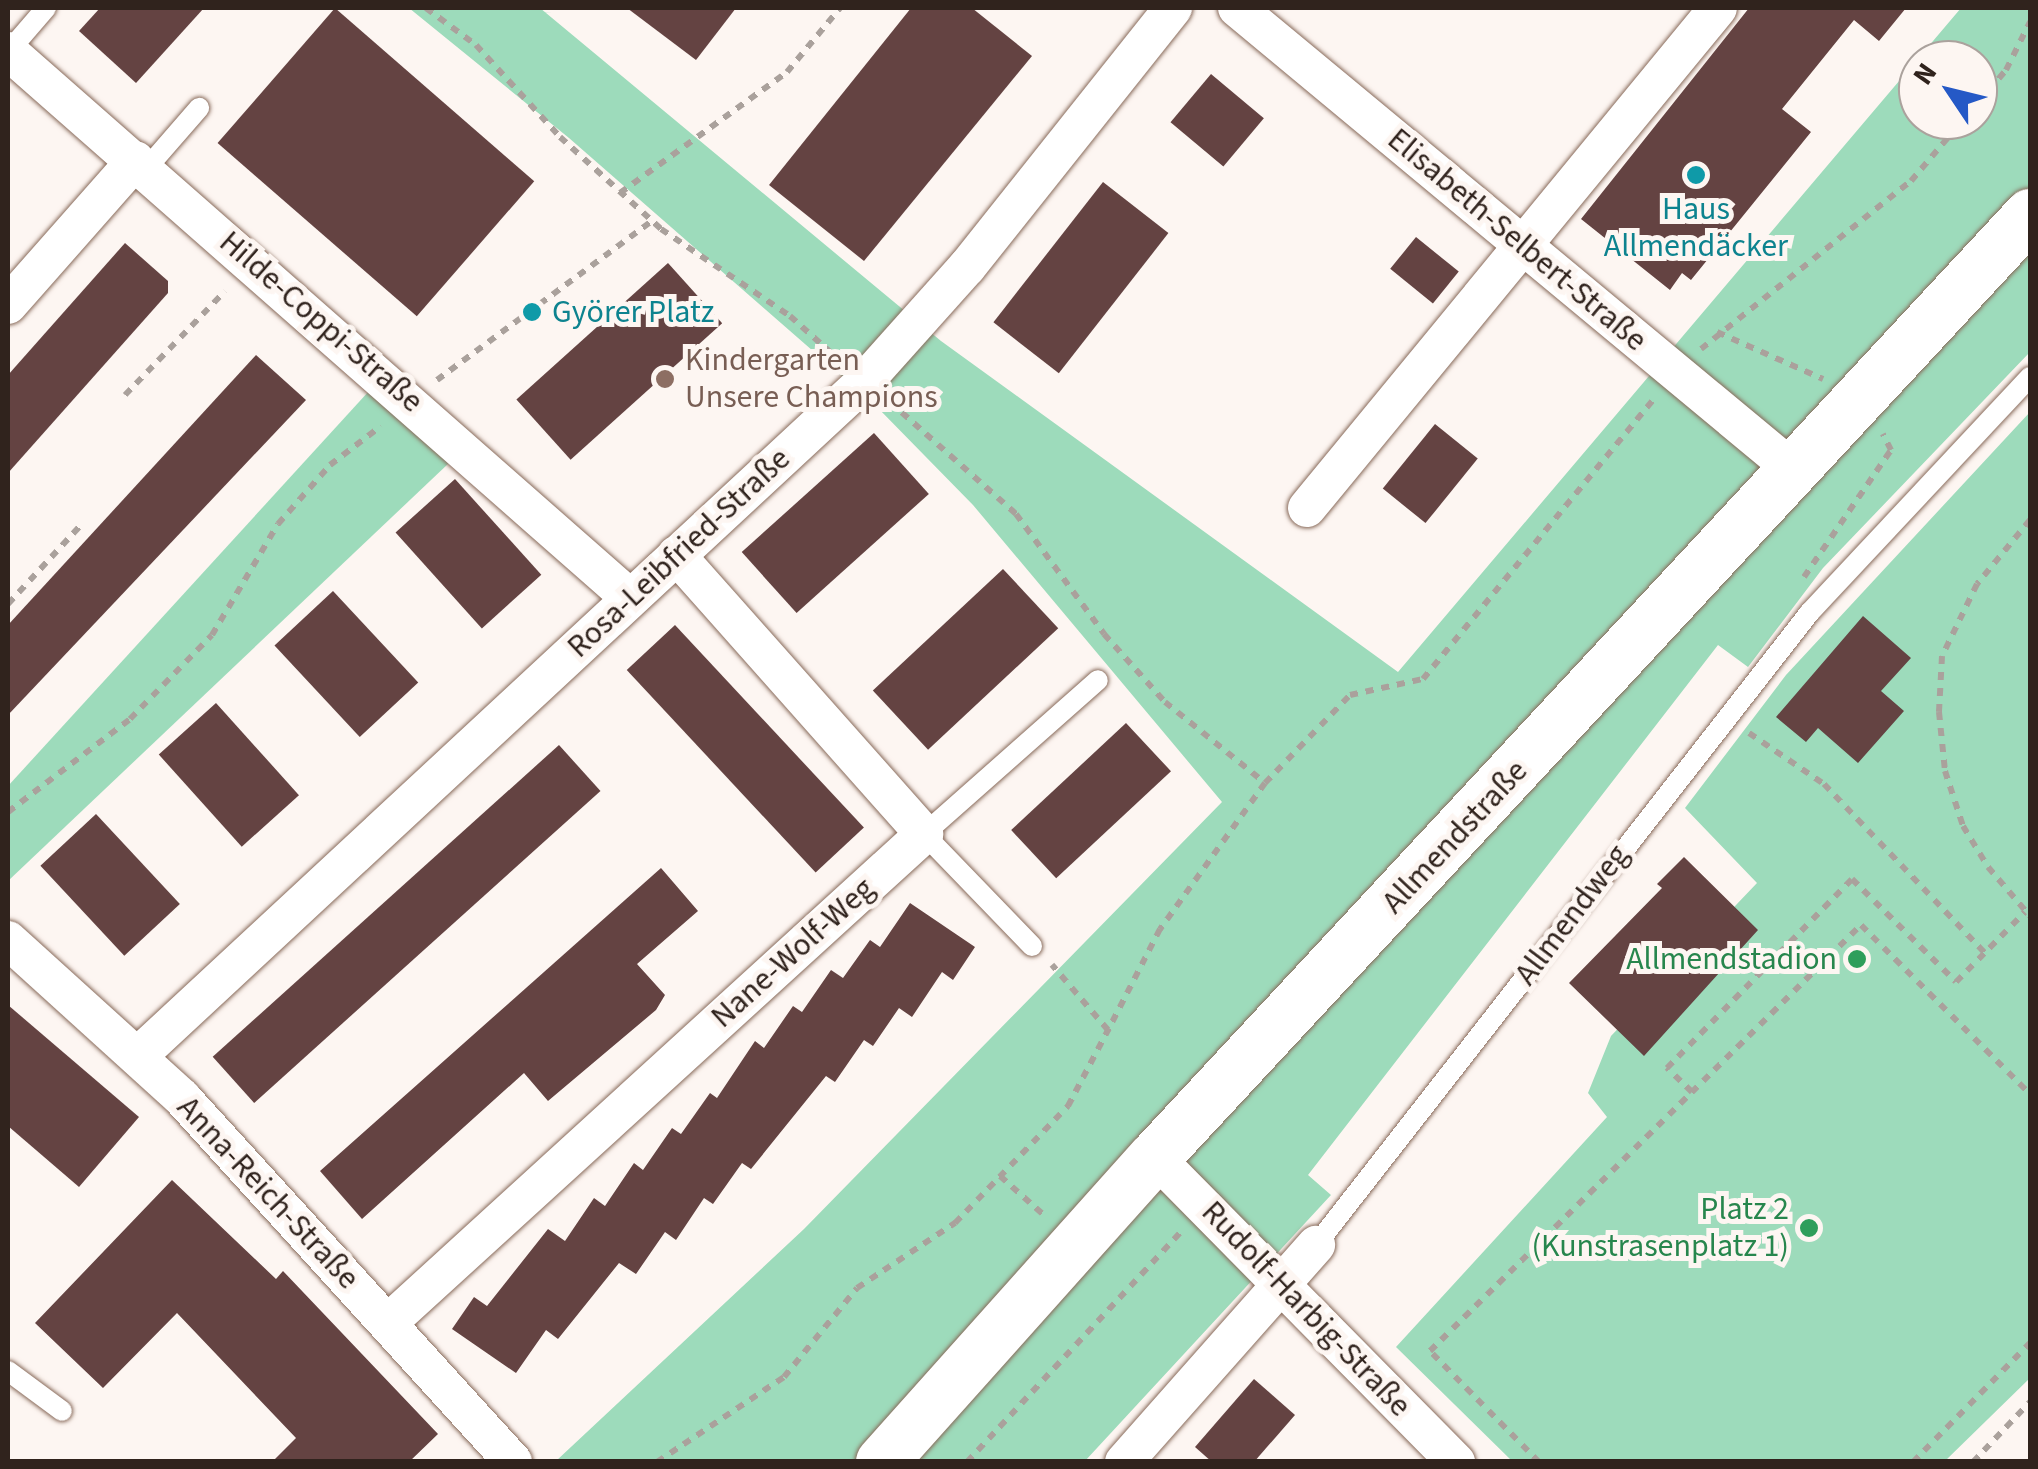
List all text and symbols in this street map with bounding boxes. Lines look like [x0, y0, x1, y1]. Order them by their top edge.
north arrow [1898, 40, 1998, 140]
text: N [1903, 55, 1947, 93]
street label: Elisabeth-Selbert-Straße [1380, 120, 1654, 360]
marker: Haus Allmendäcker [1685, 164, 1707, 186]
place label: Haus Allmendäcker [1604, 191, 1788, 266]
street label: Hilde-Coppi-Straße [211, 223, 431, 421]
place label: Györer Platz [552, 293, 714, 331]
marker: Györer Platz [521, 301, 543, 323]
place label: Kindergarten Unsere Champions [685, 342, 938, 417]
marker: Kindergarten Unsere Champions [654, 368, 676, 390]
street label: Rosa-Leibfried-Straße [560, 440, 798, 666]
street label: Allmendstraße [1374, 752, 1536, 922]
street label: Allmendweg [1507, 837, 1637, 993]
street label: Nane-Wolf-Weg [704, 870, 882, 1036]
place label: Allmendstadion [1626, 940, 1837, 978]
marker: Allmendstadion [1846, 948, 1868, 970]
street label: Anna-Reich-Straße [169, 1089, 367, 1297]
place label: Platz 2 (Kunstrasenplatz 1) [1531, 1191, 1789, 1266]
street label: Rudolf-Harbig-Straße [1193, 1193, 1419, 1425]
marker: Platz 2 (Kunstrasenplatz 1) [1798, 1217, 1820, 1239]

